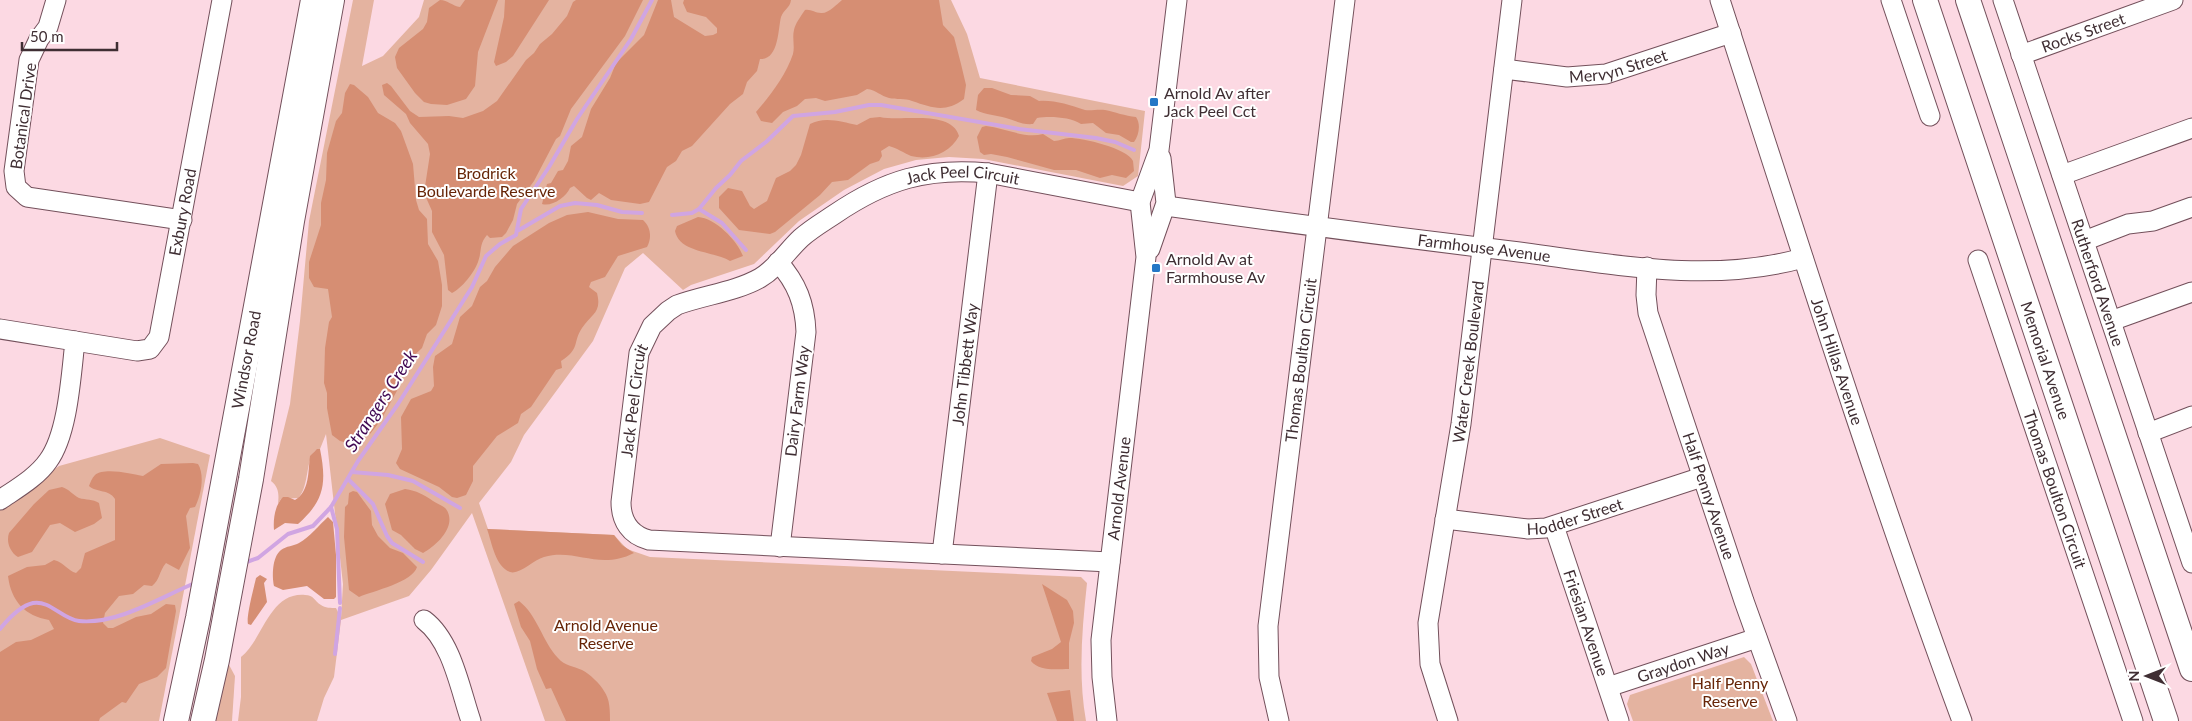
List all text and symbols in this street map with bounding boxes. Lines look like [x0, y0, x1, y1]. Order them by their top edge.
street label: Rocks Street [2038, 8, 2128, 56]
scale bar [22, 20, 118, 52]
text: 50 m [30, 27, 64, 45]
street label: Mervyn Street [1568, 45, 1670, 86]
street label: Botanical Drive [6, 62, 39, 170]
place label: Arnold Av after Jack Peel Cct [1164, 83, 1270, 120]
marker: Arnold Av after Jack Peel Cct [1148, 96, 1160, 108]
street label: Jack Peel Circuit [903, 162, 1021, 188]
park label: Brodrick Boulevarde Reserve [417, 163, 555, 200]
street label: Exbury Road [164, 167, 199, 257]
street label: Rutherford Avenue [2068, 216, 2128, 348]
street label: Farmhouse Avenue [1417, 230, 1552, 265]
place label: Arnold Av at Farmhouse Av [1166, 249, 1266, 286]
marker: Arnold Av at Farmhouse Av [1150, 262, 1162, 274]
street label: Thomas Boulton Circuit [1281, 277, 1320, 443]
street label: Water Creek Boulevard [1448, 280, 1487, 444]
street label: John Hillas Avenue [1808, 295, 1868, 427]
street label: Memorial Avenue [2017, 299, 2074, 422]
street label: John Tibbett Way [948, 301, 981, 427]
street label: Windsor Road [227, 309, 264, 410]
street label: Jack Peel Circuit [616, 340, 651, 458]
street label: Dairy Farm Way [780, 343, 813, 458]
water label: Strangers Creek [339, 345, 421, 455]
street label: Thomas Boulton Circuit [2020, 408, 2091, 571]
street label: Half Penny Avenue [1679, 430, 1739, 562]
street label: Arnold Avenue [1103, 436, 1134, 541]
street label: Hodder Street [1526, 494, 1625, 538]
street label: Friesian Avenue [1560, 567, 1613, 678]
park label: Arnold Avenue Reserve [554, 615, 658, 652]
street label: Graydon Way [1635, 638, 1732, 686]
north arrow [2122, 651, 2172, 701]
text: N [2125, 671, 2142, 681]
park label: Half Penny Reserve [1692, 673, 1769, 710]

